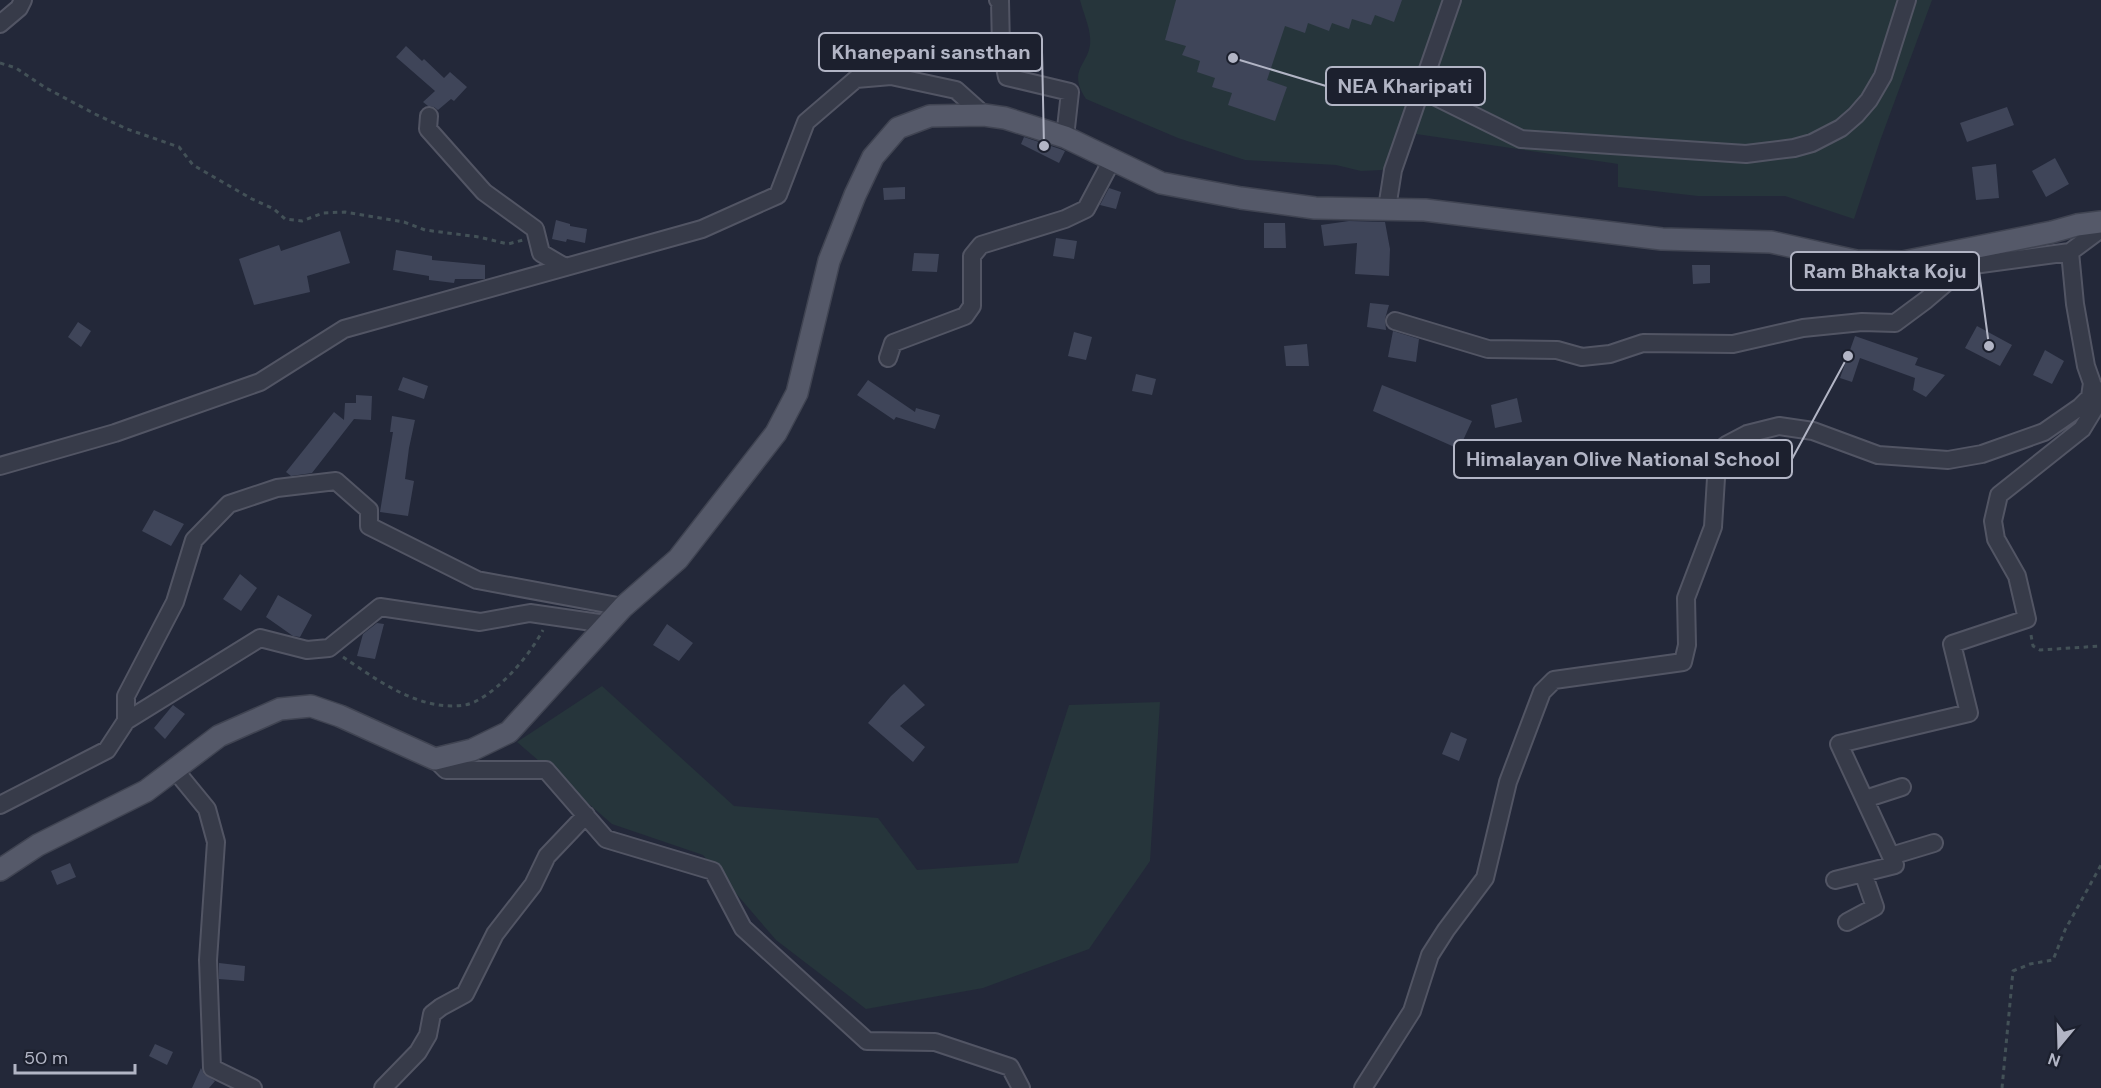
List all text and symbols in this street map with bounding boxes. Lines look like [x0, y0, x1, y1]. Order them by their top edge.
callout: Khanepani sansthan [819, 33, 1042, 71]
text: Khanepani sansthan [832, 39, 1030, 65]
callout: NEA Kharipati [1326, 67, 1485, 105]
text: NEA Kharipati [1338, 73, 1472, 99]
callout: Ram Bhakta Koju [1791, 252, 1979, 290]
text: Ram Bhakta Koju [1803, 258, 1967, 284]
callout: Himalayan Olive National School [1454, 440, 1792, 478]
text: Himalayan Olive National School [1466, 446, 1780, 472]
north arrow [2029, 1016, 2089, 1076]
scale bar [15, 1037, 135, 1075]
text: 50 m [24, 1046, 68, 1070]
text: N [2045, 1048, 2063, 1072]

